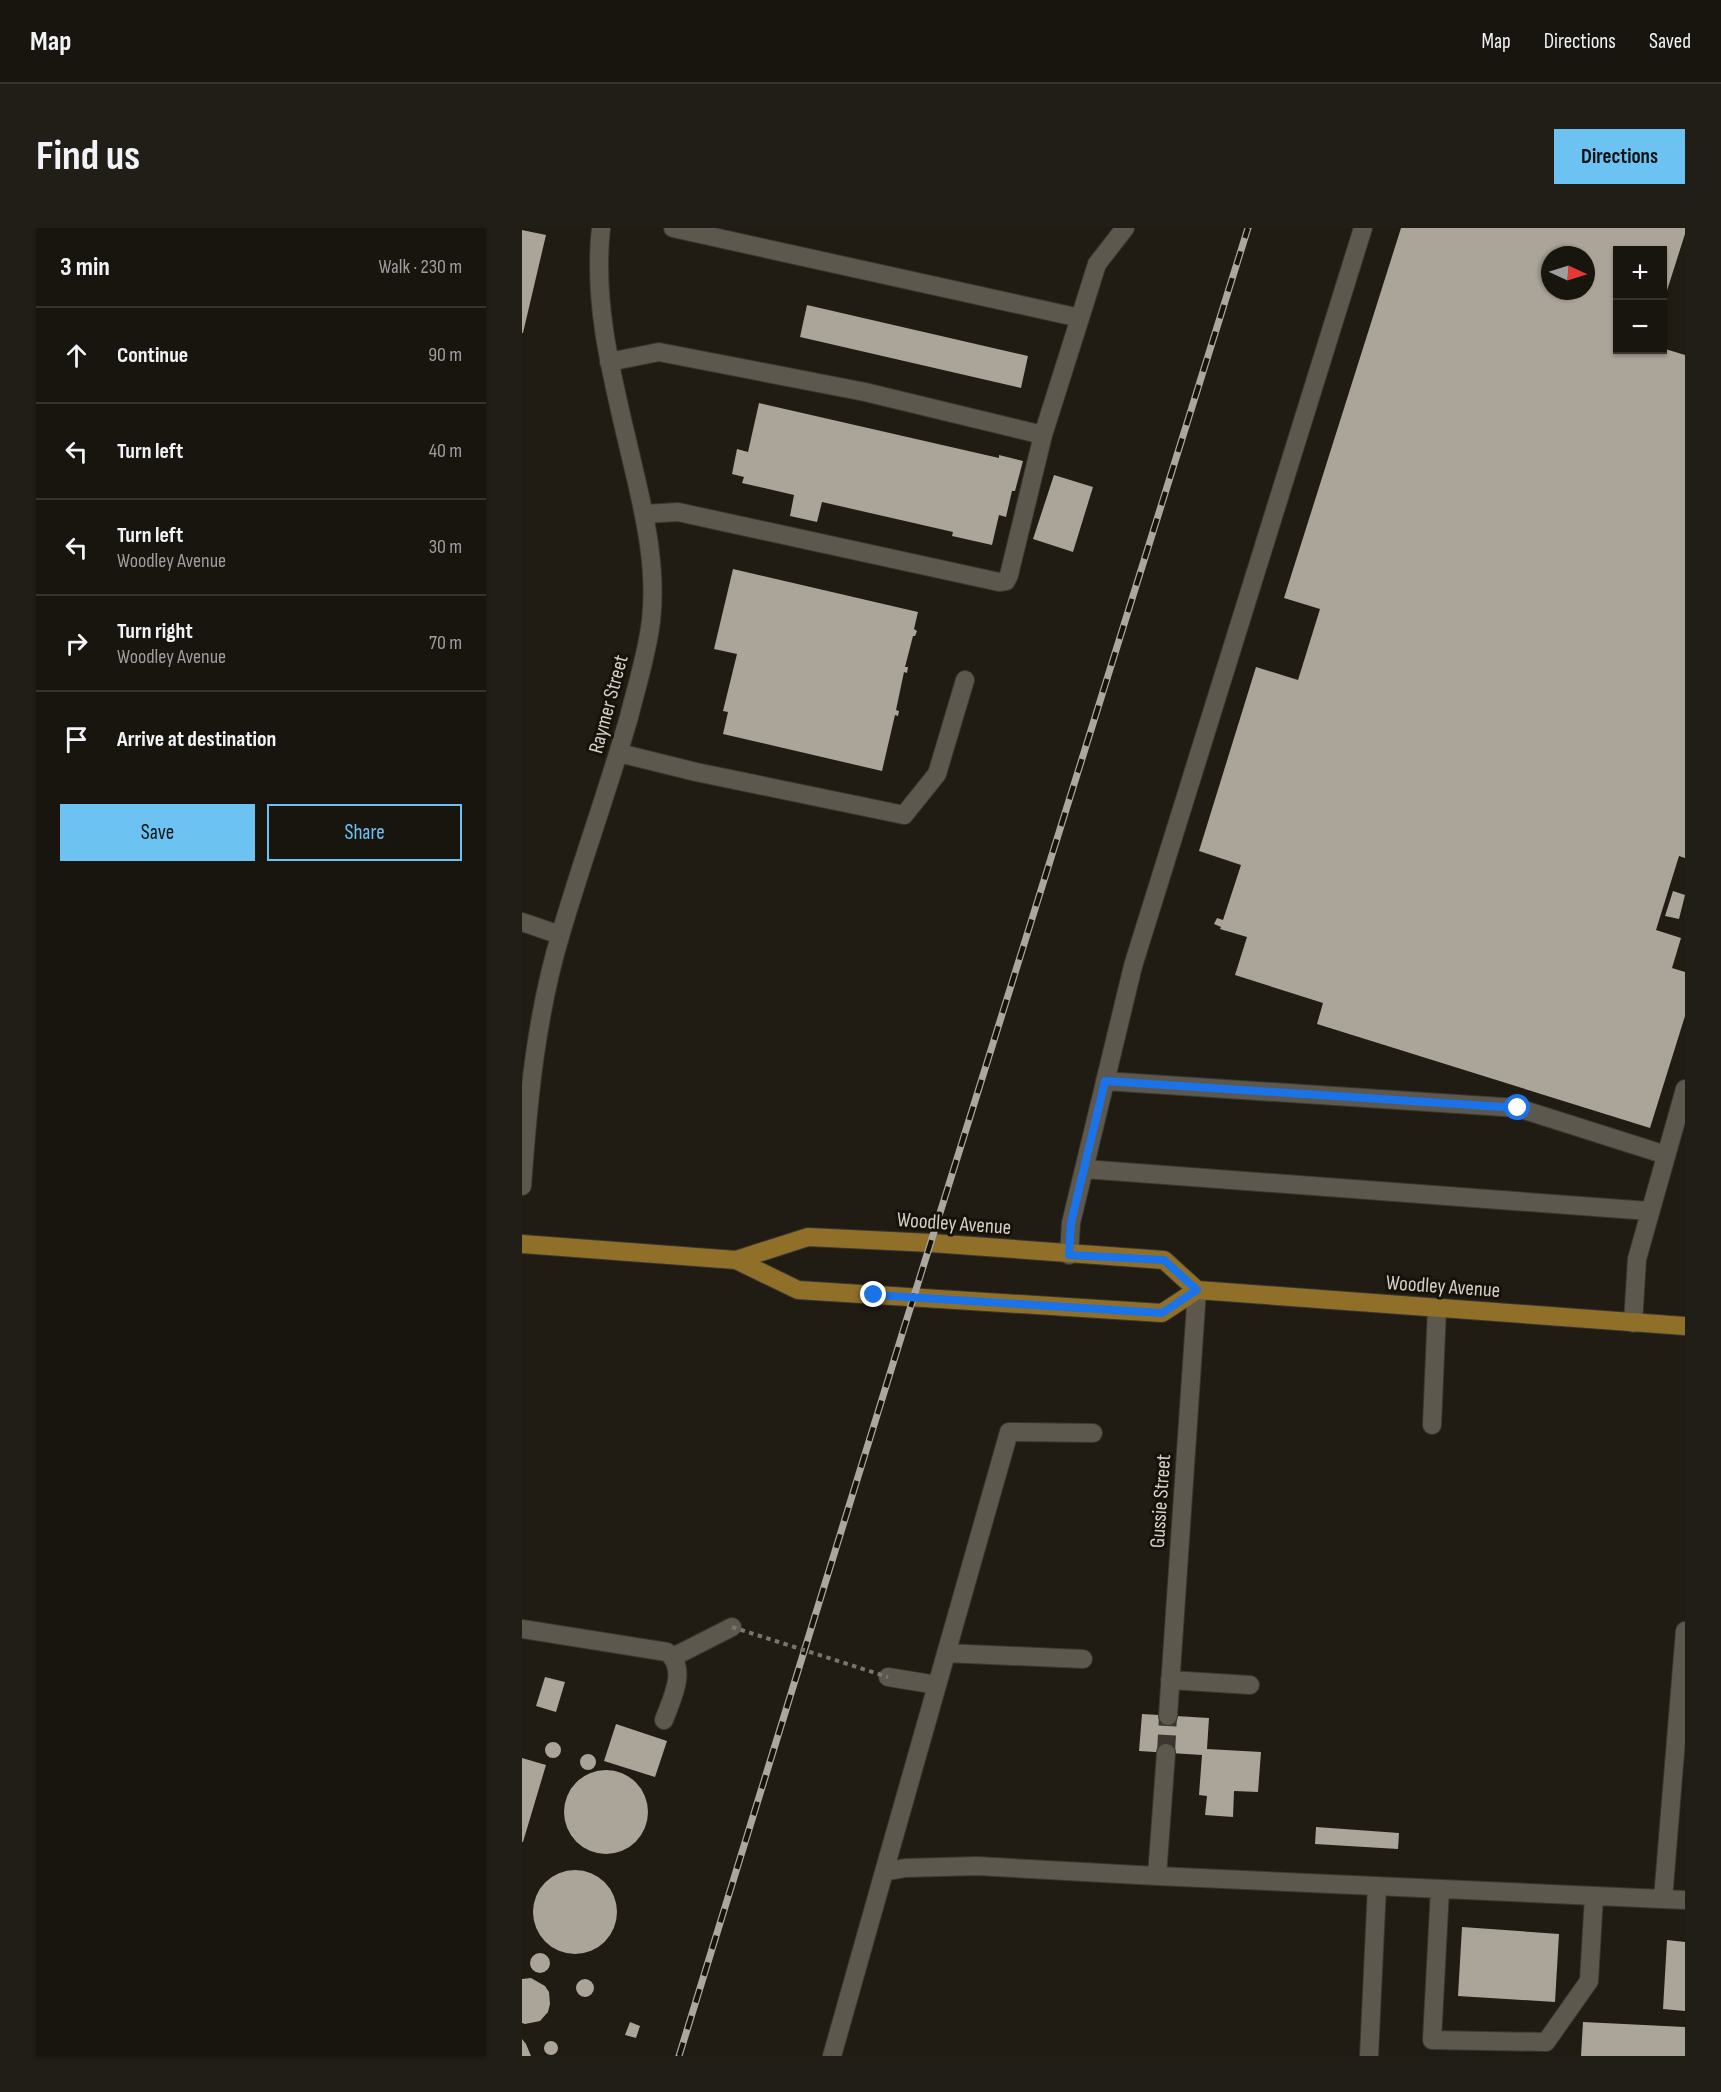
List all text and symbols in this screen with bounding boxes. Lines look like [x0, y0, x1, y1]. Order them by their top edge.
text: Map [30, 25, 71, 58]
text: Map [1481, 29, 1511, 54]
text: Directions [1544, 29, 1616, 54]
text: Saved [1649, 29, 1691, 54]
button: Directions [1554, 129, 1685, 184]
text: Find us [36, 131, 140, 182]
north arrow [1541, 246, 1595, 300]
map controls [1613, 246, 1667, 354]
button: + [1613, 246, 1667, 300]
text: 3 min [60, 252, 110, 283]
text: Walk · 230 m [379, 255, 462, 279]
button: − [1613, 300, 1667, 354]
icon: ahead [60, 339, 93, 372]
text: Continue [117, 342, 188, 369]
text: 90 m [428, 343, 462, 367]
icon: left [60, 435, 93, 468]
text: Turn left [117, 438, 183, 465]
text: 40 m [429, 439, 462, 463]
text: Turn left [117, 522, 183, 549]
icon: left [60, 531, 93, 564]
text: 30 m [429, 535, 462, 559]
text: Woodley Avenue [117, 549, 226, 573]
text: Turn right [117, 618, 193, 645]
icon: right [60, 627, 93, 660]
text: 70 m [429, 631, 462, 655]
text: Woodley Avenue [117, 645, 226, 669]
street label: Raymer Street [583, 652, 634, 756]
icon: arrive [60, 723, 93, 756]
text: Arrive at destination [117, 726, 276, 753]
button: Save [60, 804, 255, 861]
button: Share [267, 804, 462, 861]
route start [1504, 1094, 1530, 1120]
street label: Woodley Avenue [896, 1207, 1012, 1240]
street label: Woodley Avenue [1385, 1270, 1501, 1303]
route end [860, 1281, 886, 1307]
street label: Gussie Street [1145, 1453, 1176, 1549]

